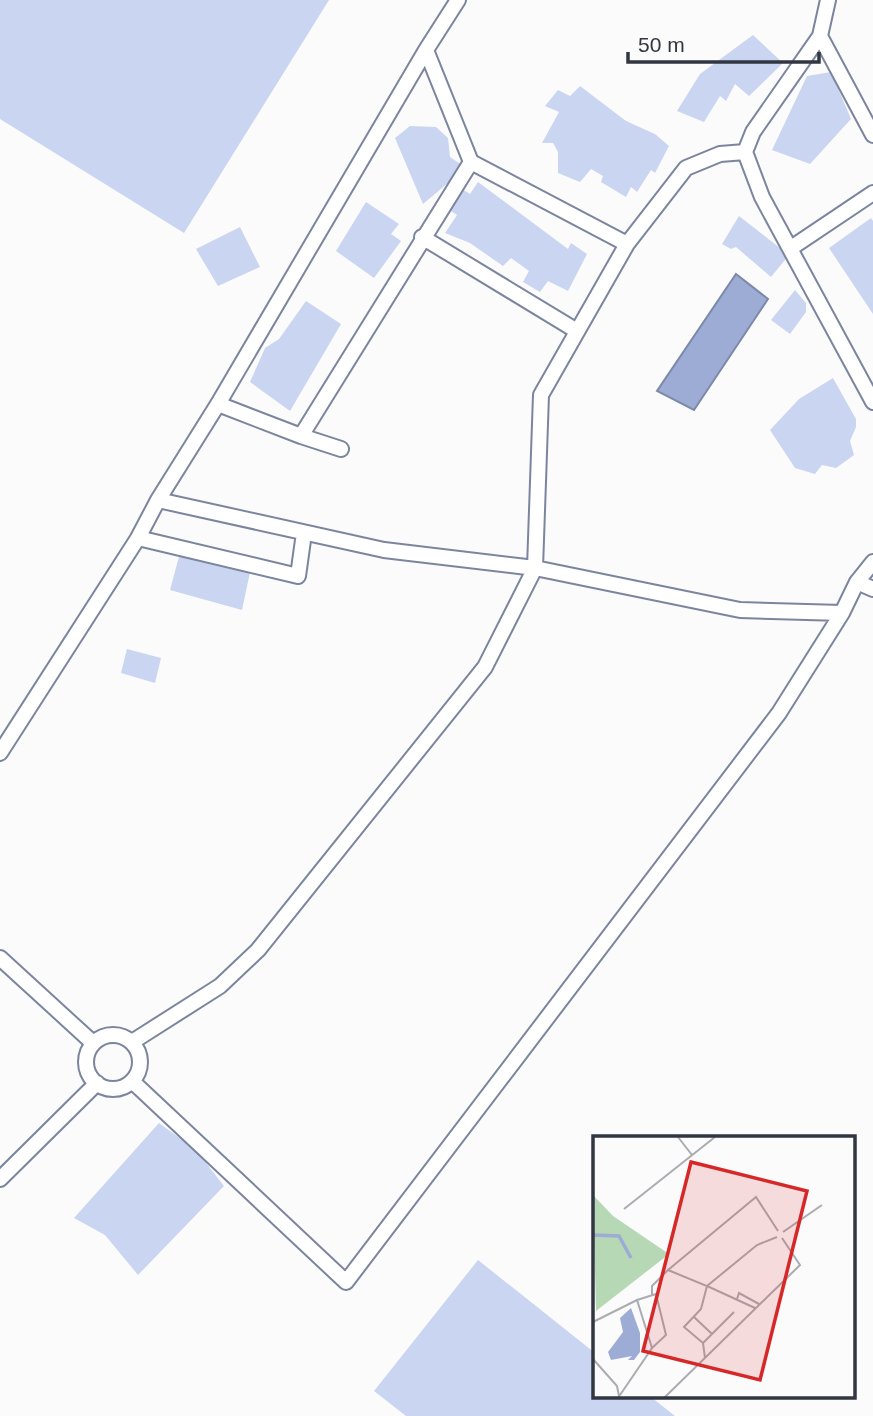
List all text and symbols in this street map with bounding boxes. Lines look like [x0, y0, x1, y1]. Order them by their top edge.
scale bar [628, 21, 819, 65]
text: 50 m [638, 33, 685, 56]
inset map [593, 1136, 856, 1398]

